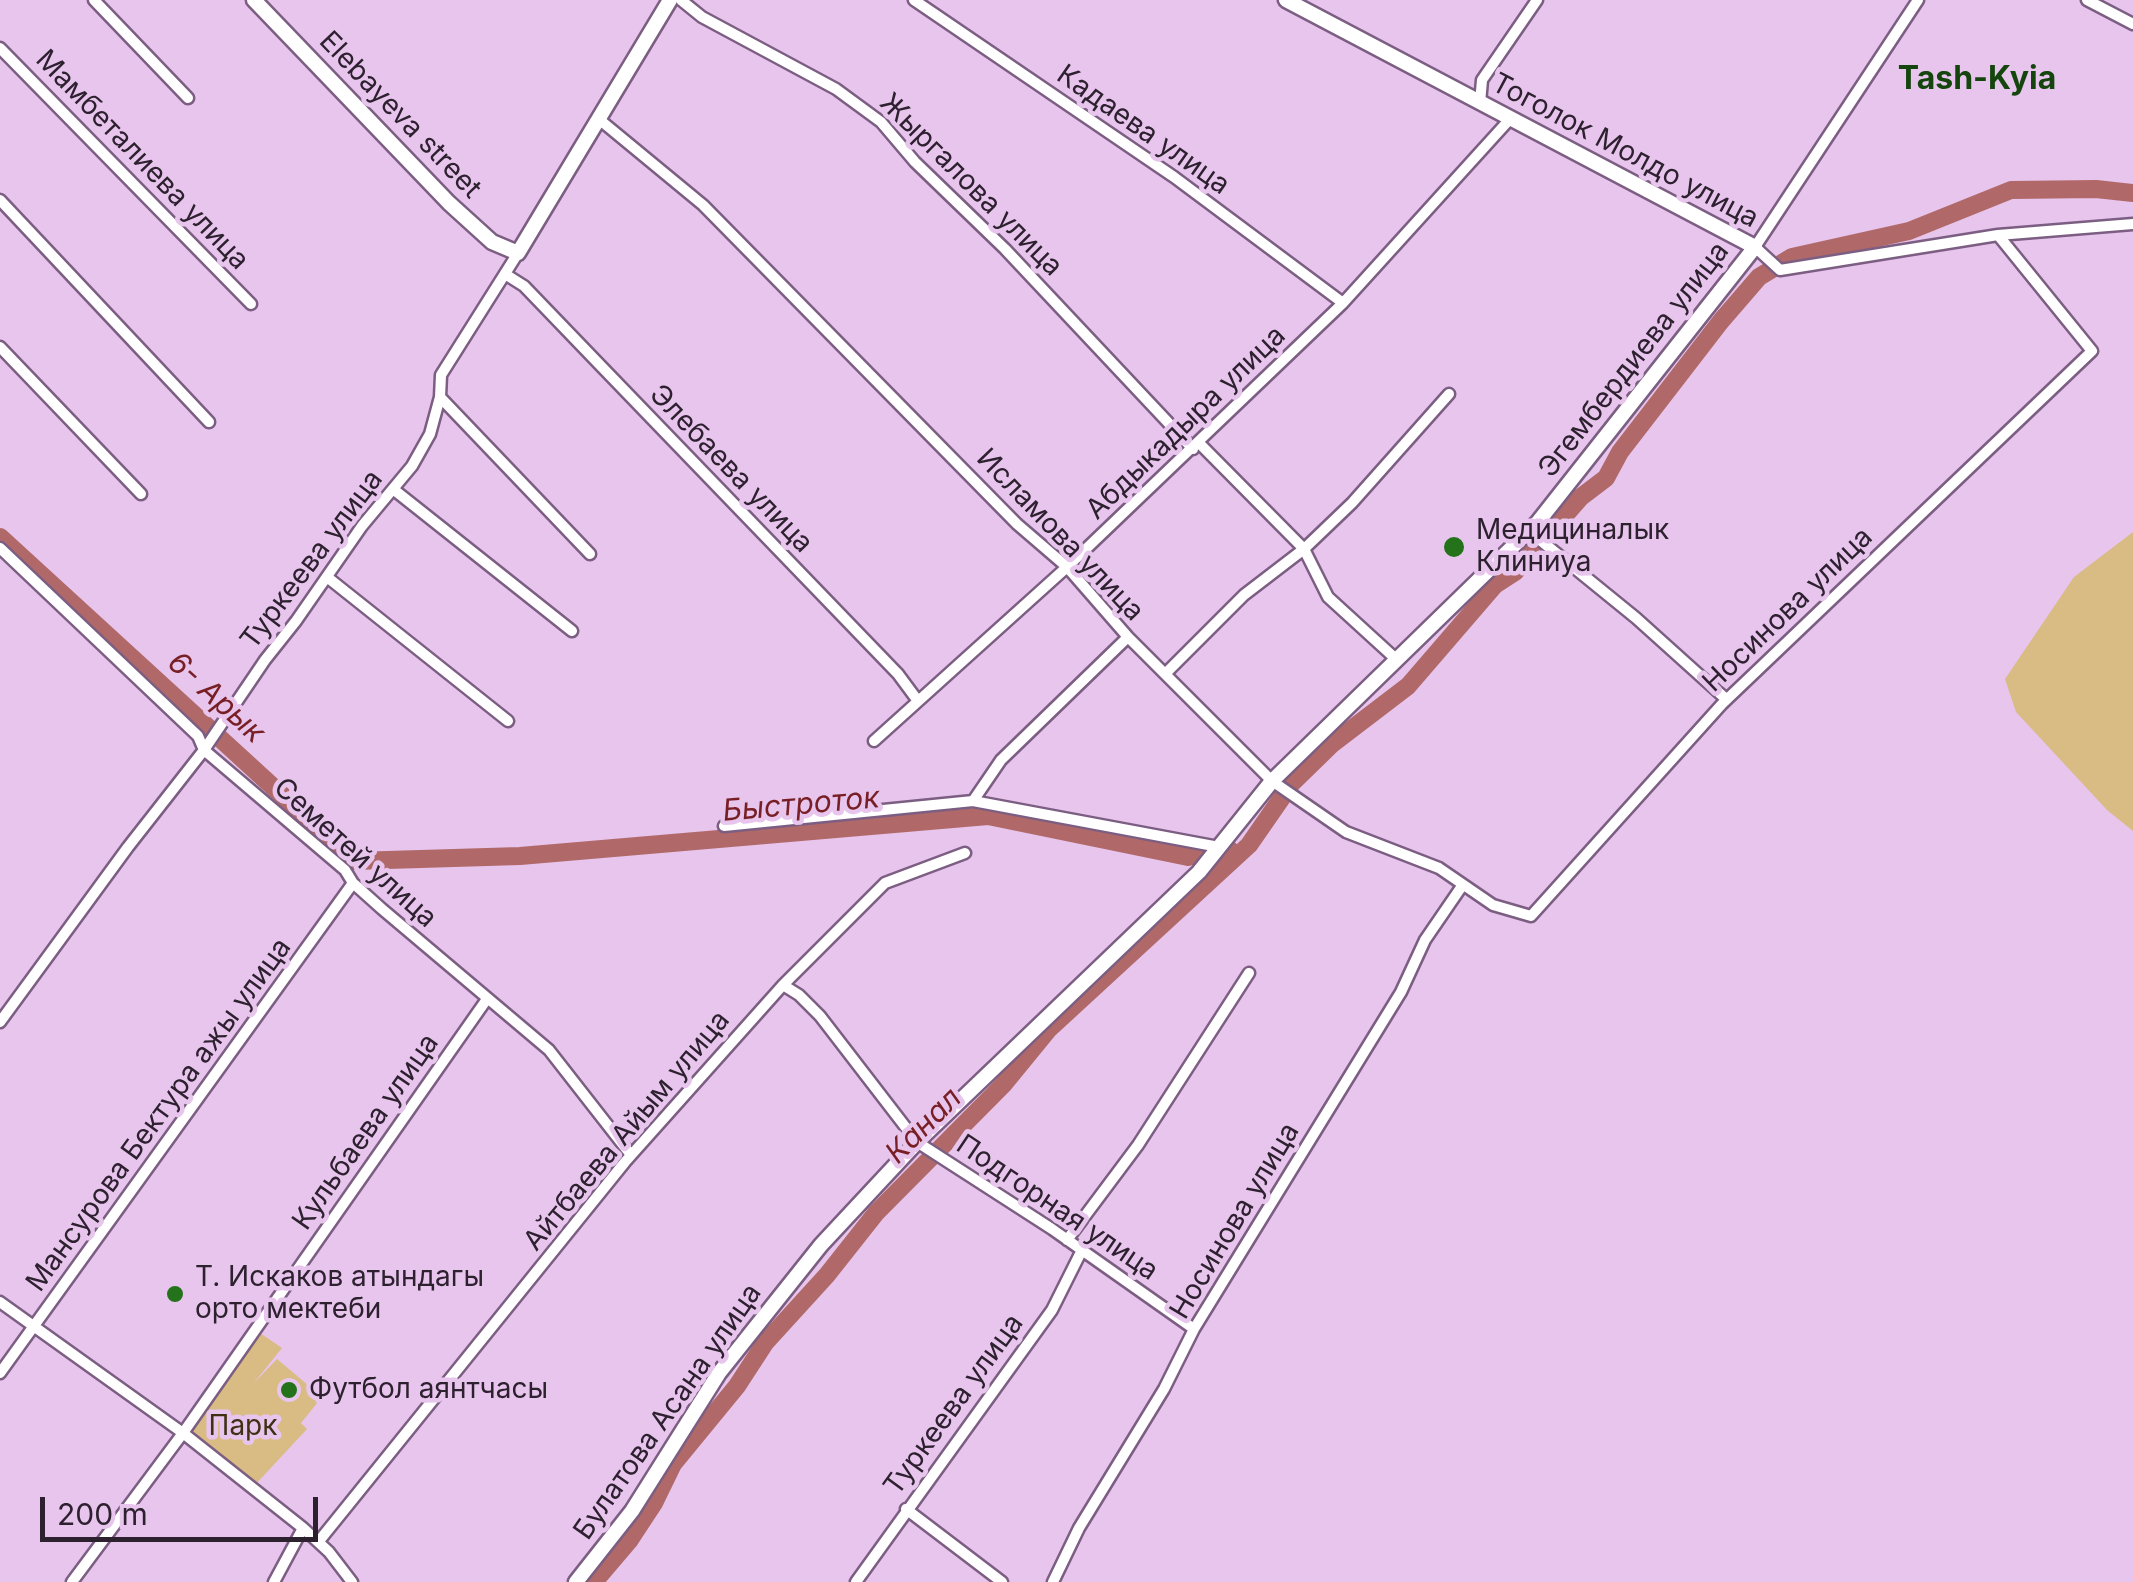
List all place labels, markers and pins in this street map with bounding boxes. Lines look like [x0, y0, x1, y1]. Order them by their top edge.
place label: Медициналык Клиниуа [1476, 514, 1669, 580]
marker: Медициналык Клиниуа [1441, 534, 1467, 560]
place label: Т. Искаков атындагы орто мектеби [195, 1261, 484, 1327]
marker: Т. Искаков атындагы орто мектеби [164, 1283, 186, 1305]
place label: Футбол аянтчасы [309, 1373, 548, 1407]
marker: Футбол аянтчасы [278, 1379, 300, 1401]

